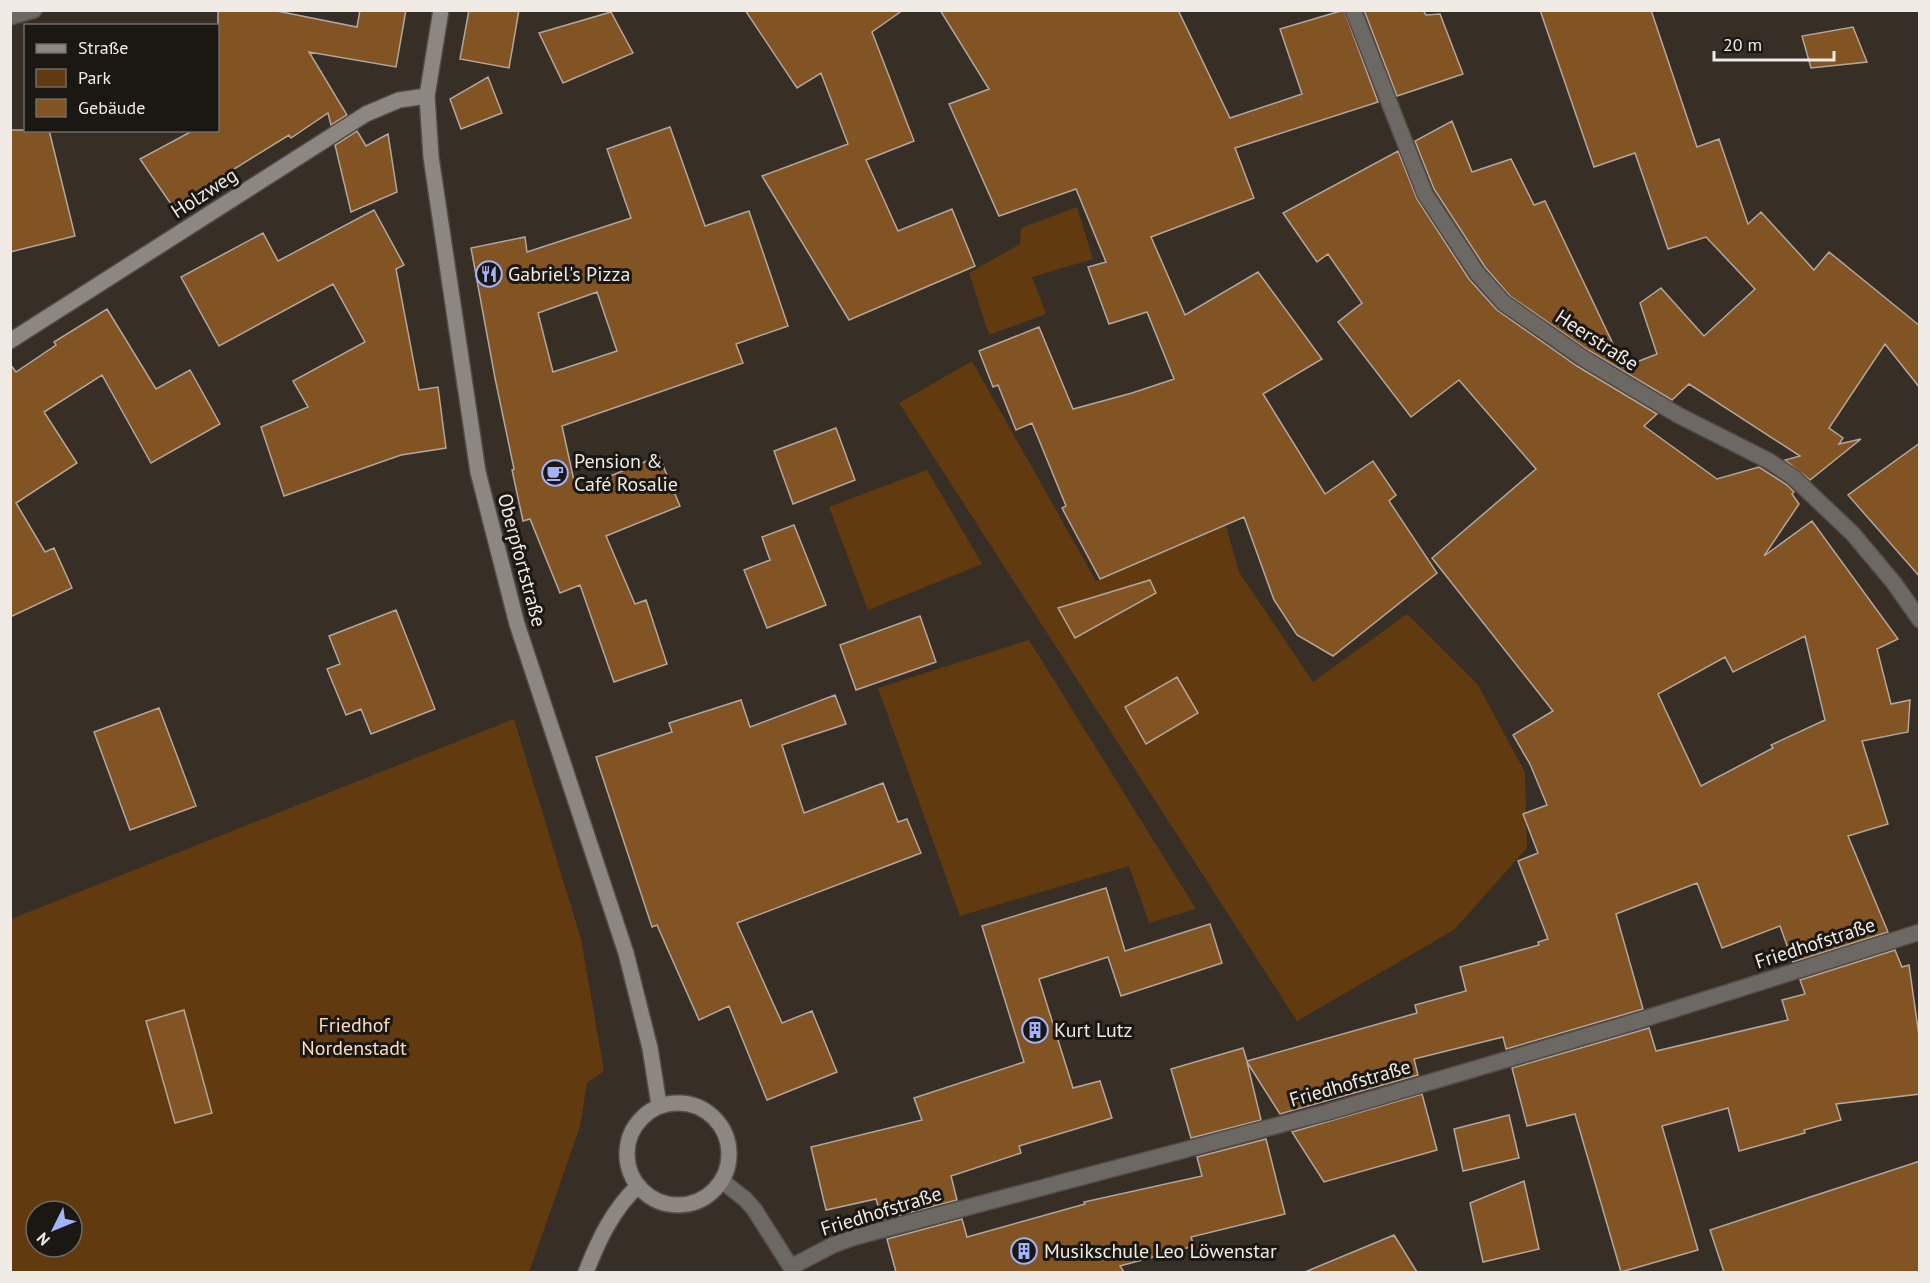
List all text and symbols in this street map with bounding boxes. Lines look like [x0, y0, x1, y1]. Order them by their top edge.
legend [24, 24, 219, 132]
scale bar [1714, 24, 1834, 62]
text: 20 m [1723, 33, 1762, 56]
text: Straße [78, 36, 129, 59]
text: Park [78, 66, 111, 89]
text: Gebäude [78, 96, 145, 119]
street label: Holzweg [166, 162, 242, 224]
restaurant icon: Gabriel's Pizza [474, 259, 504, 289]
place label: Gabriel's Pizza [508, 261, 630, 287]
street label: Heerstraße [1550, 303, 1644, 377]
place label: Pension & Café Rosalie [574, 448, 678, 497]
cafe icon: Pension & Café Rosalie [540, 458, 570, 488]
street label: Oberpfortstraße [492, 490, 552, 630]
street label: Friedhofstraße [1751, 911, 1879, 975]
park label: Friedhof Nordenstadt [301, 1012, 407, 1061]
building icon: Kurt Lutz [1020, 1015, 1050, 1045]
place label: Kurt Lutz [1054, 1017, 1132, 1043]
street label: Friedhofstraße [1286, 1053, 1414, 1113]
street label: Friedhofstraße [817, 1180, 945, 1242]
north arrow [24, 1199, 84, 1259]
text: N [32, 1229, 54, 1250]
building icon: Musikschule Leo Löwenstar [1009, 1236, 1039, 1266]
place label: Musikschule Leo Löwenstar [1044, 1238, 1277, 1264]

